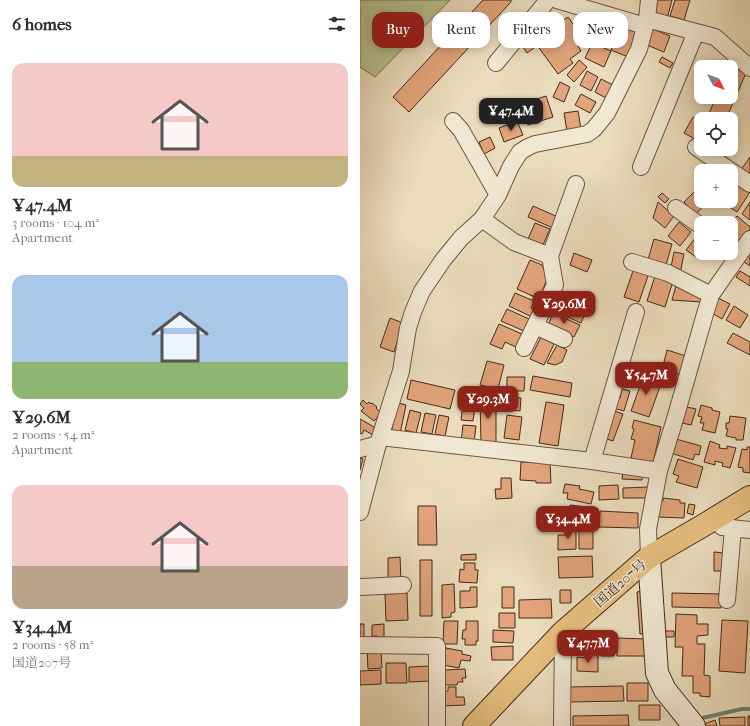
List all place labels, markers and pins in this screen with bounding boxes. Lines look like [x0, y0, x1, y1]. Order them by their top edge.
pin: ¥47.4M [478, 98, 544, 132]
pin: ¥29.6M [531, 291, 597, 325]
pin: ¥54.7M [613, 362, 679, 396]
pin: ¥29.3M [455, 386, 521, 420]
pin: ¥34.4M [535, 506, 601, 540]
pin: ¥47.7M [555, 630, 621, 664]

